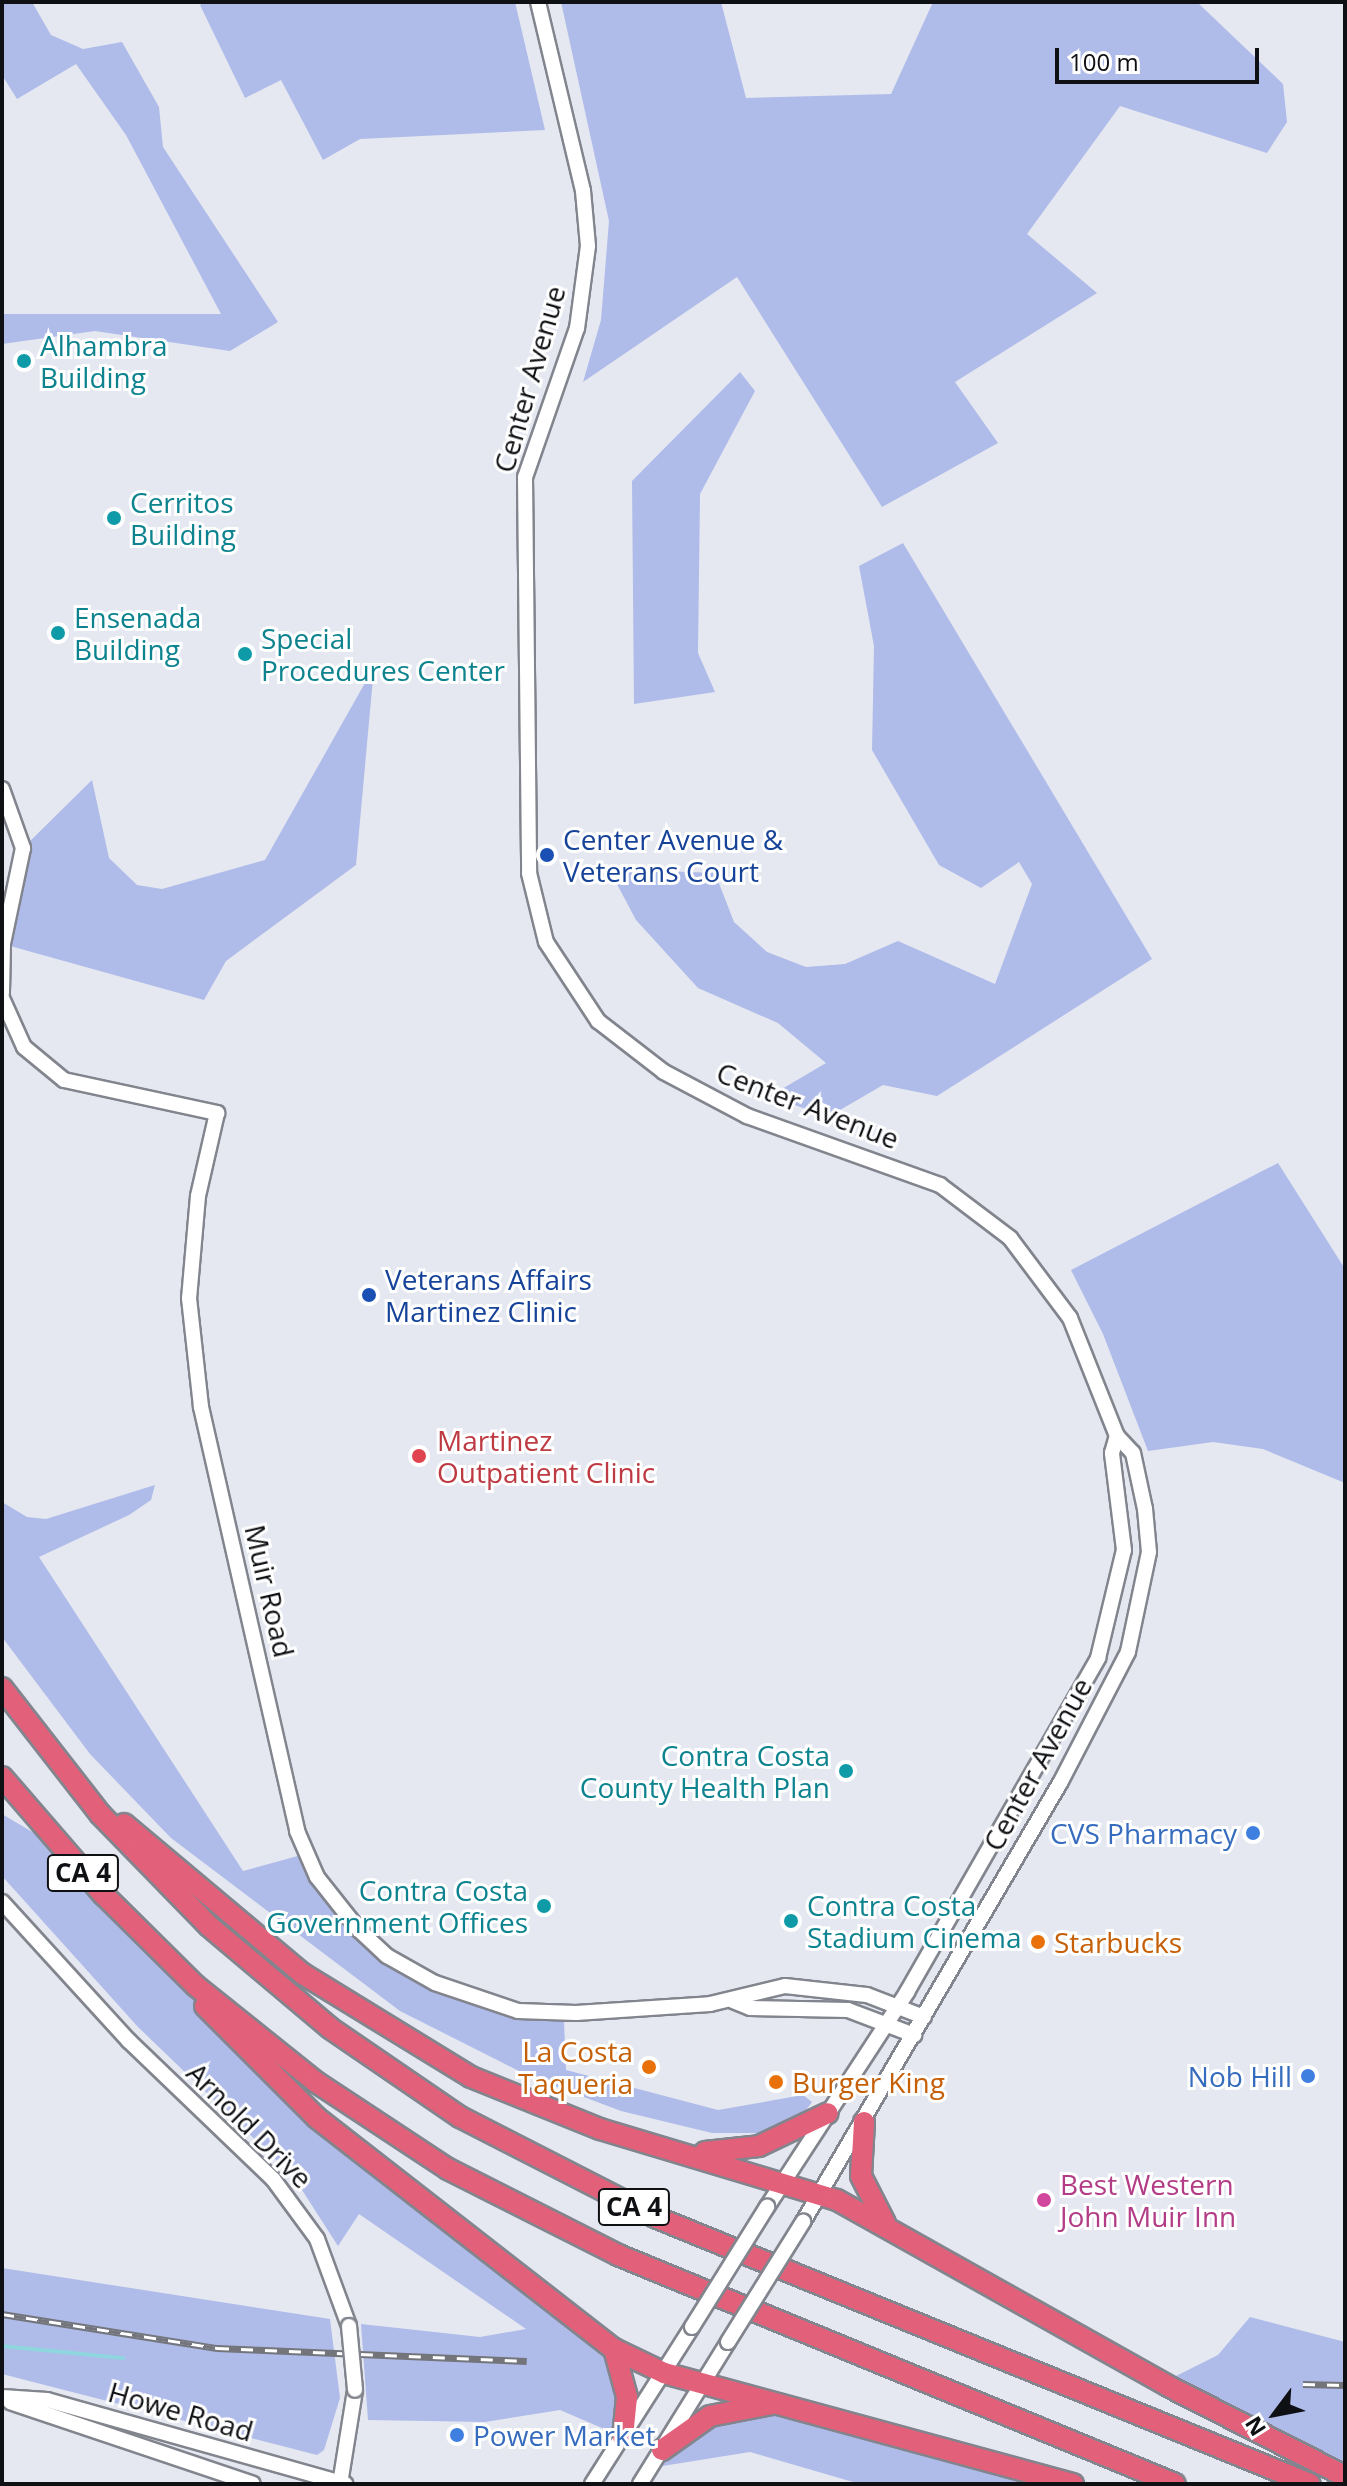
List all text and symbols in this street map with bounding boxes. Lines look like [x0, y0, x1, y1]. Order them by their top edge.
scale bar [1059, 32, 1263, 82]
text: 100 m [1069, 45, 1139, 78]
street label: Center Avenue [486, 282, 572, 476]
place label: Alhambra Building [40, 328, 168, 394]
marker: Alhambra Building [15, 352, 33, 370]
place label: Cerritos Building [130, 485, 236, 551]
marker: Cerritos Building [105, 509, 123, 527]
place label: Ensenada Building [74, 600, 201, 666]
place label: Special Procedures Center [261, 621, 505, 687]
marker: Ensenada Building [49, 624, 67, 642]
marker: Special Procedures Center [236, 645, 254, 663]
place label: Center Avenue & Veterans Court [563, 822, 783, 888]
marker: Center Avenue & Veterans Court [538, 846, 556, 864]
street label: Center Avenue [712, 1055, 904, 1155]
place label: Veterans Affairs Martinez Clinic [385, 1262, 592, 1328]
marker: Veterans Affairs Martinez Clinic [360, 1286, 378, 1304]
place label: Martinez Outpatient Clinic [437, 1423, 655, 1489]
marker: Martinez Outpatient Clinic [408, 1445, 430, 1467]
street label: Muir Road [238, 1521, 302, 1661]
street label: Center Avenue [976, 1672, 1098, 1856]
place label: Contra Costa County Health Plan [580, 1738, 830, 1804]
marker: Contra Costa County Health Plan [837, 1762, 855, 1780]
place label: CVS Pharmacy [1050, 1816, 1237, 1850]
marker: CVS Pharmacy [1244, 1824, 1262, 1842]
road number: CA 4 [45, 1851, 121, 1895]
place label: Contra Costa Government Offices [266, 1873, 528, 1939]
place label: Contra Costa Stadium Cinema [807, 1888, 1022, 1954]
marker: Contra Costa Government Offices [535, 1897, 553, 1915]
marker: Contra Costa Stadium Cinema [782, 1912, 800, 1930]
place label: Starbucks [1054, 1925, 1182, 1959]
marker: Starbucks [1029, 1933, 1047, 1951]
place label: La Costa Taqueria [518, 2034, 633, 2100]
street label: Arnold Drive [180, 2055, 320, 2195]
marker: La Costa Taqueria [640, 2058, 658, 2076]
place label: Nob Hill [1188, 2059, 1292, 2093]
place label: Burger King [792, 2065, 945, 2099]
marker: Nob Hill [1299, 2067, 1317, 2085]
marker: Burger King [767, 2073, 785, 2091]
place label: Best Western John Muir Inn [1060, 2167, 1236, 2233]
road number: CA 4 [596, 2185, 672, 2229]
marker: Best Western John Muir Inn [1035, 2191, 1053, 2209]
street label: Howe Road [105, 2374, 257, 2448]
north arrow [1235, 2374, 1315, 2454]
text: N [1237, 2411, 1272, 2442]
place label: Power Market [473, 2418, 655, 2452]
marker: Power Market [448, 2426, 466, 2444]

